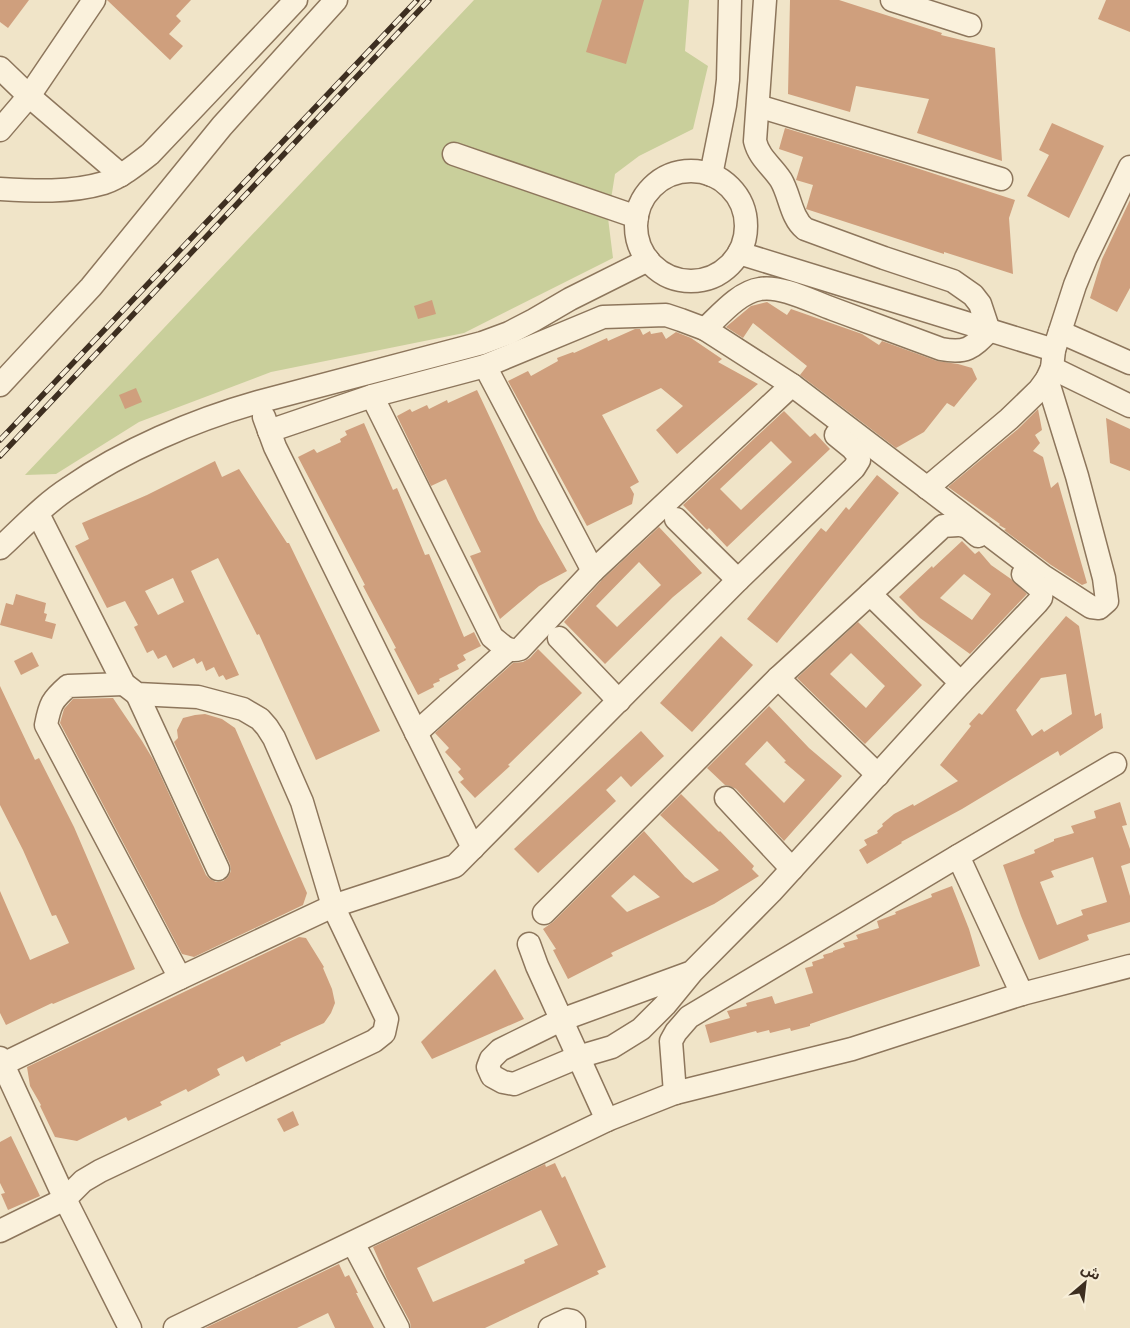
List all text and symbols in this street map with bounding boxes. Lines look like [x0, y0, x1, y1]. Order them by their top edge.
north arrow [1060, 1258, 1110, 1308]
text: ش [1078, 1259, 1104, 1284]

